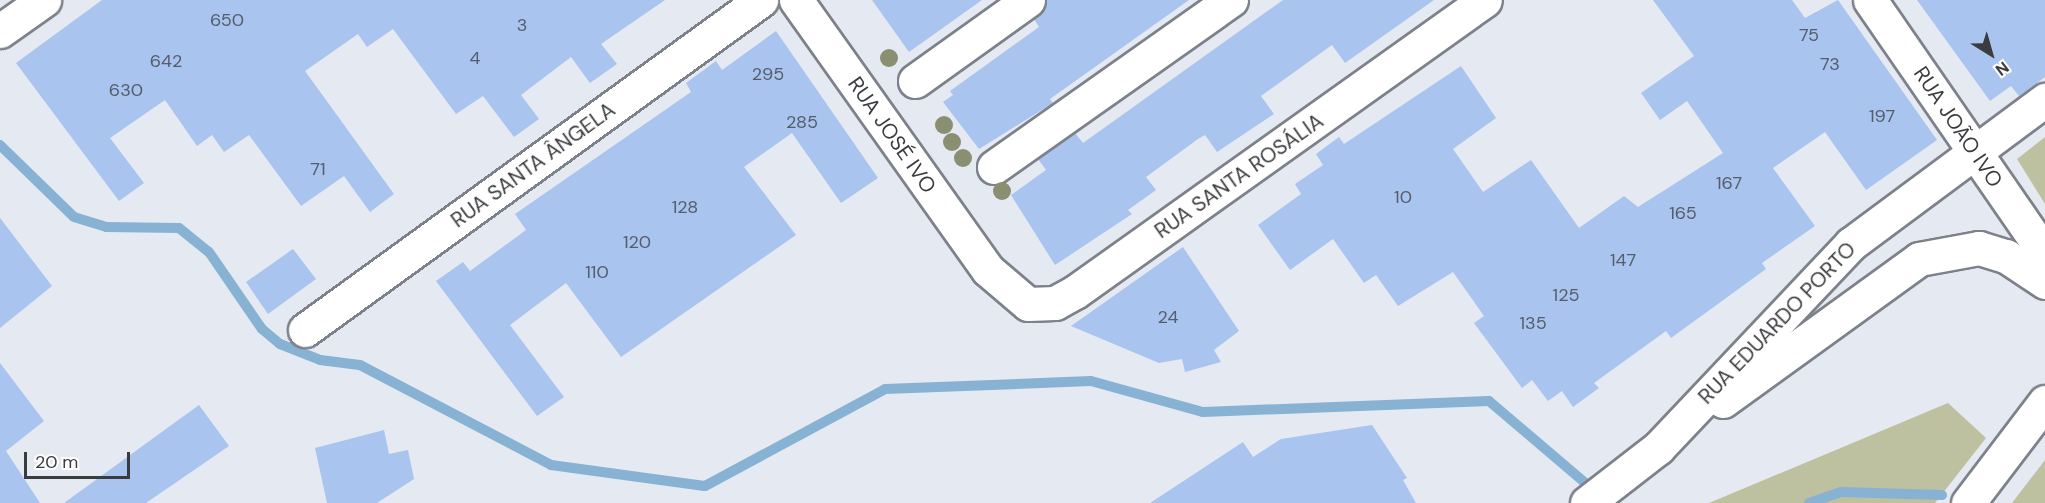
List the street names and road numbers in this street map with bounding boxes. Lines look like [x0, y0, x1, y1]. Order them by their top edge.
street label: RUA JOÃO IVO [1908, 62, 2008, 192]
street label: RUA JOSÉ IVO [843, 72, 941, 198]
street label: RUA SANTA ÂNGELA [446, 97, 620, 233]
street label: RUA SANTA ROSÁLIA [1150, 108, 1328, 244]
street label: RUA EDUARDO PORTO [1693, 237, 1861, 409]

